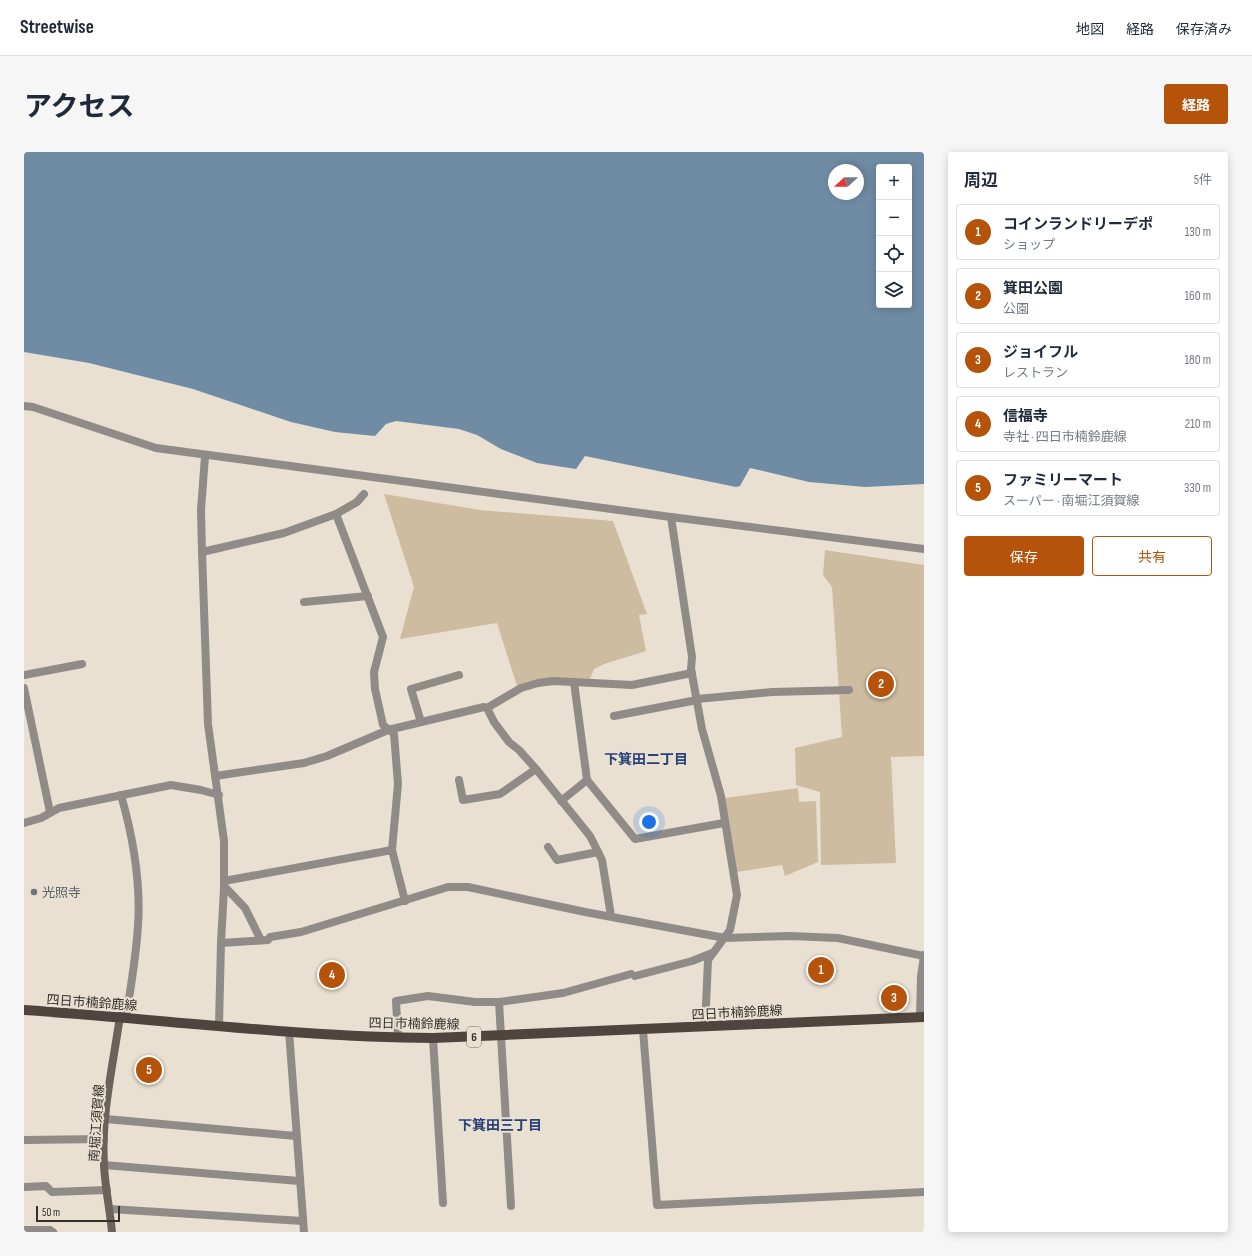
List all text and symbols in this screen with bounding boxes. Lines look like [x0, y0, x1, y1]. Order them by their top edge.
text: Streetwise [20, 16, 94, 39]
text: 地図 [1076, 21, 1104, 38]
text: 経路 [1126, 21, 1154, 38]
text: 保存済み [1176, 21, 1232, 38]
button: 経路 [1164, 84, 1228, 124]
text: アクセス [24, 91, 135, 124]
north arrow [828, 164, 864, 200]
map controls [876, 164, 912, 308]
button: + [876, 164, 912, 200]
text: 周辺 [964, 171, 998, 191]
text: 5件 [1194, 172, 1212, 188]
button: − [876, 200, 912, 236]
text: コインランドリーデポ [1003, 215, 1153, 234]
text: 1 [975, 224, 981, 240]
text: 130 m [1185, 224, 1211, 240]
button: locate [876, 236, 912, 272]
text: ショップ [1003, 237, 1055, 253]
button: layers [876, 272, 912, 308]
text: 箕田公園 [1003, 279, 1063, 298]
text: 2 [975, 288, 981, 304]
text: 160 m [1185, 288, 1211, 304]
text: 公園 [1003, 301, 1029, 317]
text: ジョイフル [1003, 343, 1078, 362]
text: 3 [975, 352, 981, 368]
text: 180 m [1185, 352, 1211, 368]
text: レストラン [1003, 365, 1068, 381]
text: 信福寺 [1003, 407, 1048, 426]
text: 4 [975, 416, 981, 432]
text: 210 m [1185, 416, 1211, 432]
text: 寺社 · 四日市楠鈴鹿線 [1003, 429, 1127, 445]
text: ファミリーマート [1003, 471, 1123, 490]
text: 5 [975, 480, 981, 496]
text: 330 m [1184, 480, 1211, 496]
text: スーパー · 南堀江須賀線 [1003, 493, 1140, 509]
button: 保存 [964, 536, 1084, 576]
button: 共有 [1092, 536, 1212, 576]
pin: 2 [868, 669, 894, 699]
district label: 下箕田二丁目 [604, 751, 688, 768]
your location [639, 812, 659, 832]
place label: 光照寺 [42, 885, 81, 901]
marker: 光照寺 [29, 887, 39, 897]
pin: 1 [808, 955, 834, 985]
pin: 4 [319, 960, 345, 990]
pin: 3 [881, 983, 907, 1013]
street label: 四日市楠鈴鹿線 [46, 992, 138, 1014]
street label: 四日市楠鈴鹿線 [691, 1003, 783, 1023]
street label: 四日市楠鈴鹿線 [368, 1015, 460, 1033]
road number: 6 [467, 1027, 481, 1047]
pin: 5 [136, 1055, 162, 1085]
street label: 南堀江須賀線 [86, 1084, 108, 1163]
district label: 下箕田三丁目 [458, 1117, 542, 1134]
scale bar [36, 1204, 120, 1223]
text: 50 m [42, 1206, 60, 1219]

